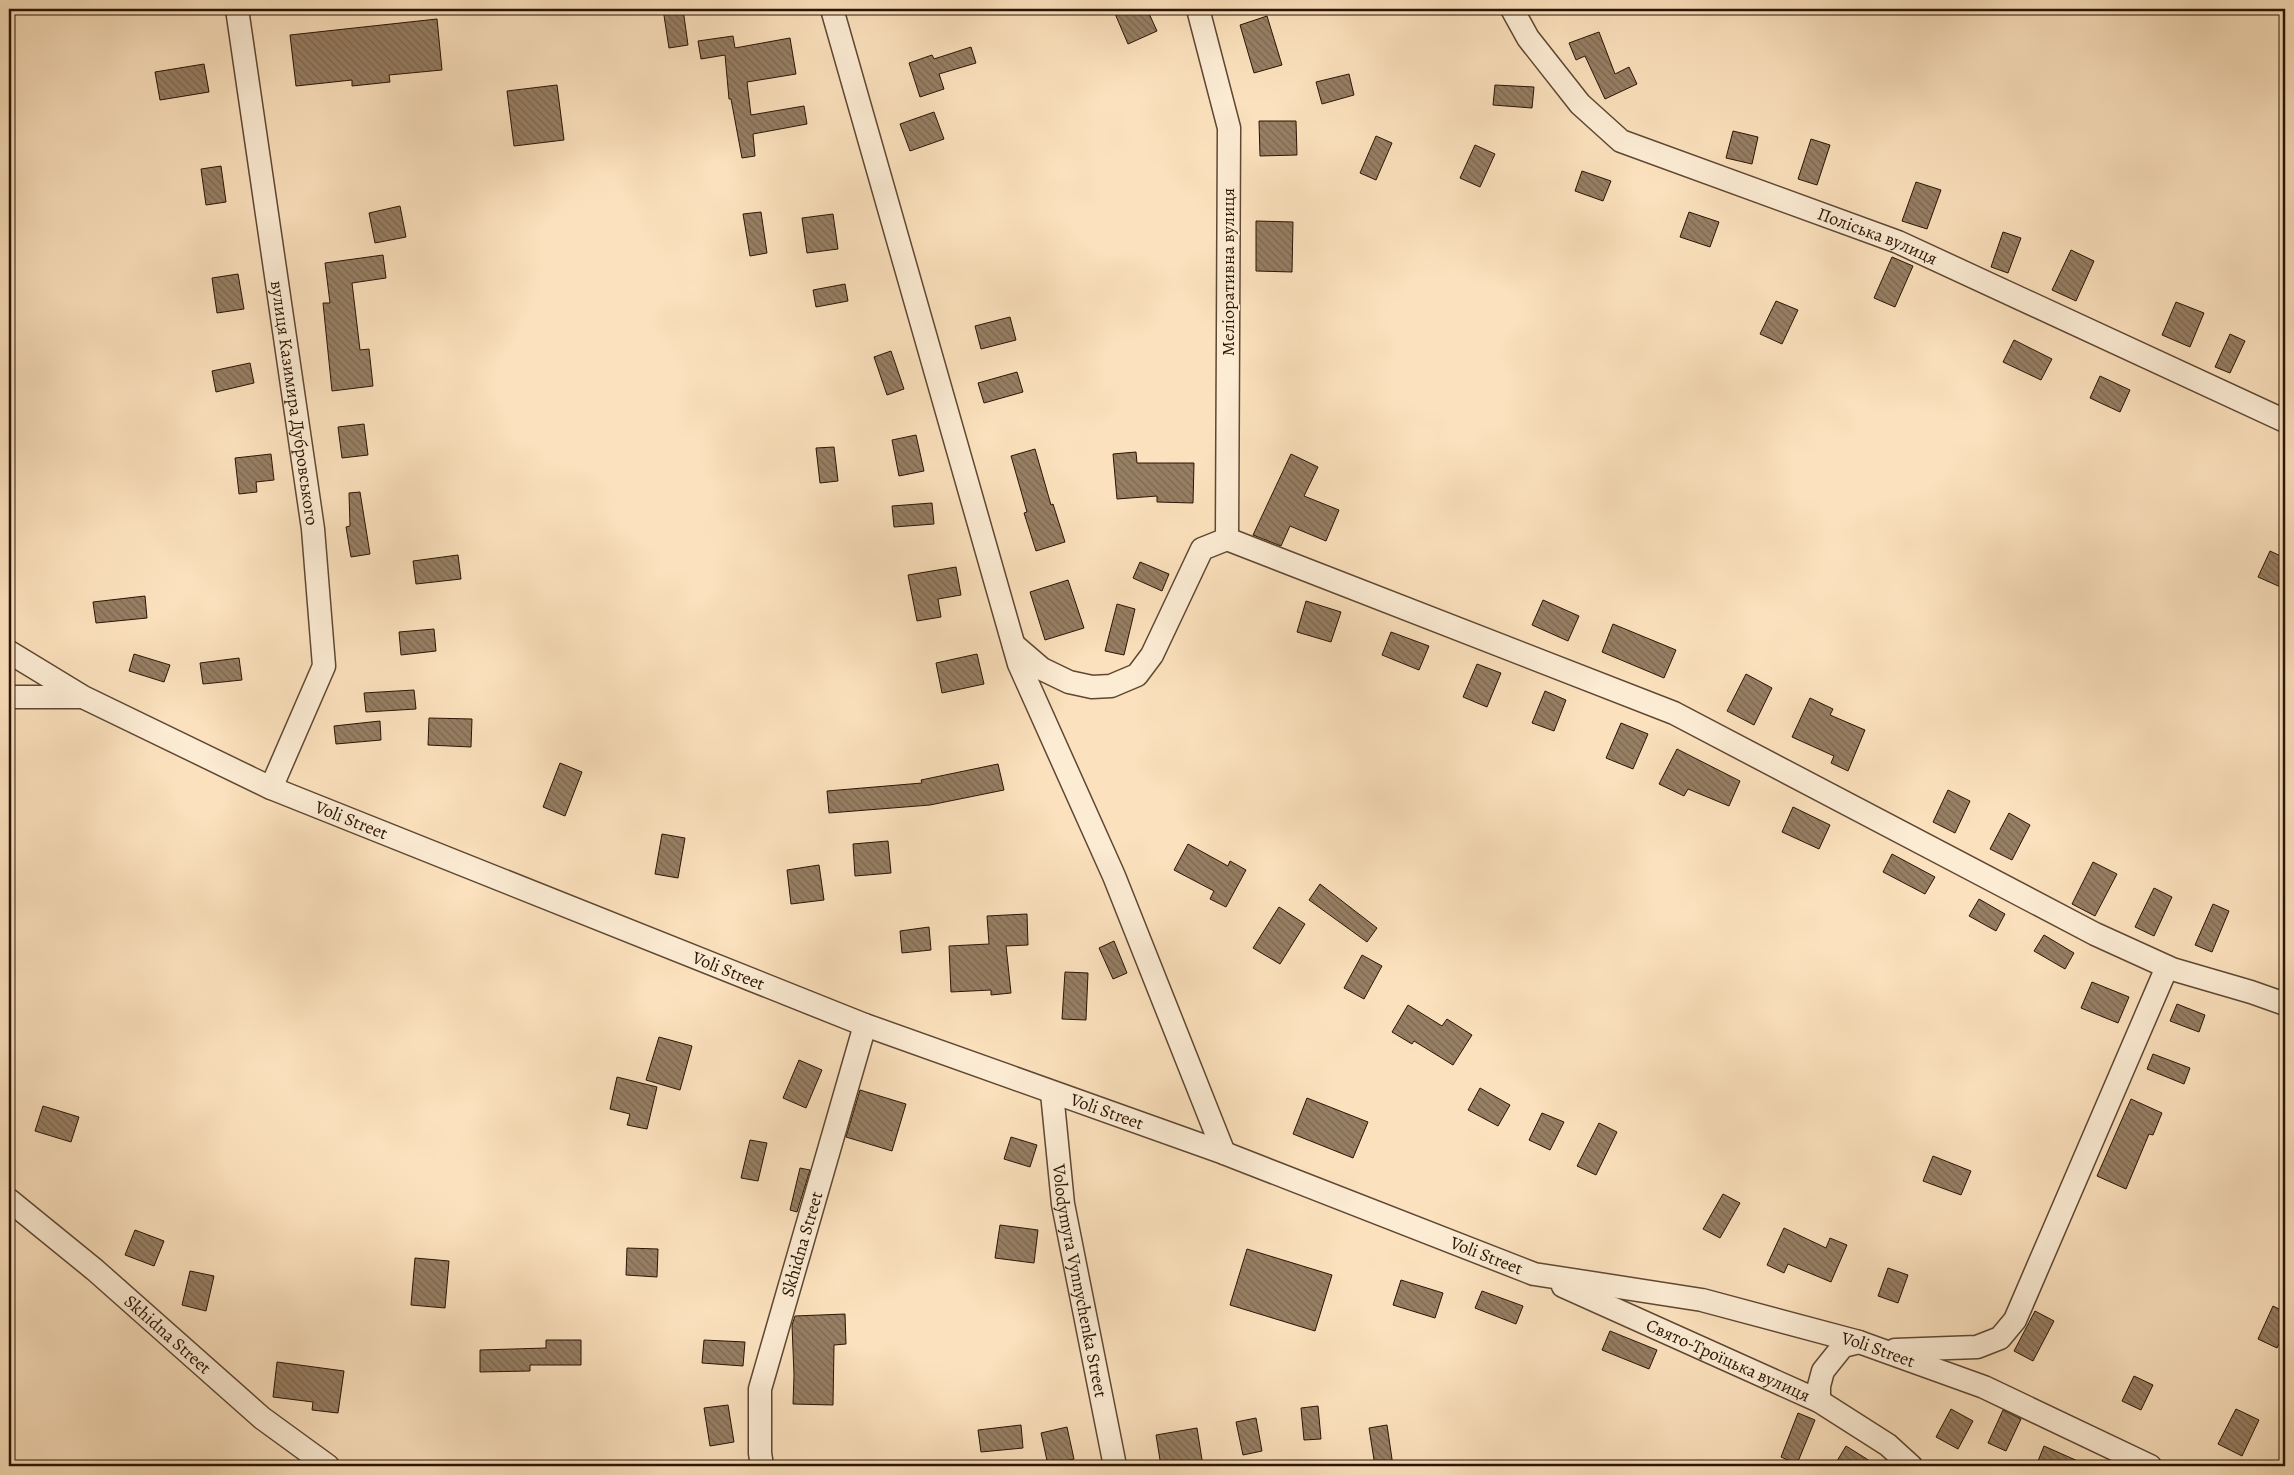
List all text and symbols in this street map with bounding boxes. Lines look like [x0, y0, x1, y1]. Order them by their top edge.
street label: Меліоративна вулиця [1216, 188, 1240, 356]
street label: Поліська вулиця [1814, 202, 1941, 271]
street label: вулиця Казимира Дубровського [265, 279, 324, 527]
street label: Voli Street [311, 794, 391, 845]
street label: Voli Street [688, 945, 768, 996]
street label: Voli Street [1066, 1087, 1147, 1135]
street label: Volodymyra Vynnychenka Street [1047, 1162, 1113, 1399]
street label: Skhidna Street [775, 1188, 828, 1300]
street label: Voli Street [1446, 1230, 1526, 1280]
street label: Skhidna Street [119, 1289, 216, 1380]
street label: Свято-Троїцька вулиця [1642, 1313, 1814, 1407]
street label: Voli Street [1838, 1326, 1918, 1373]

